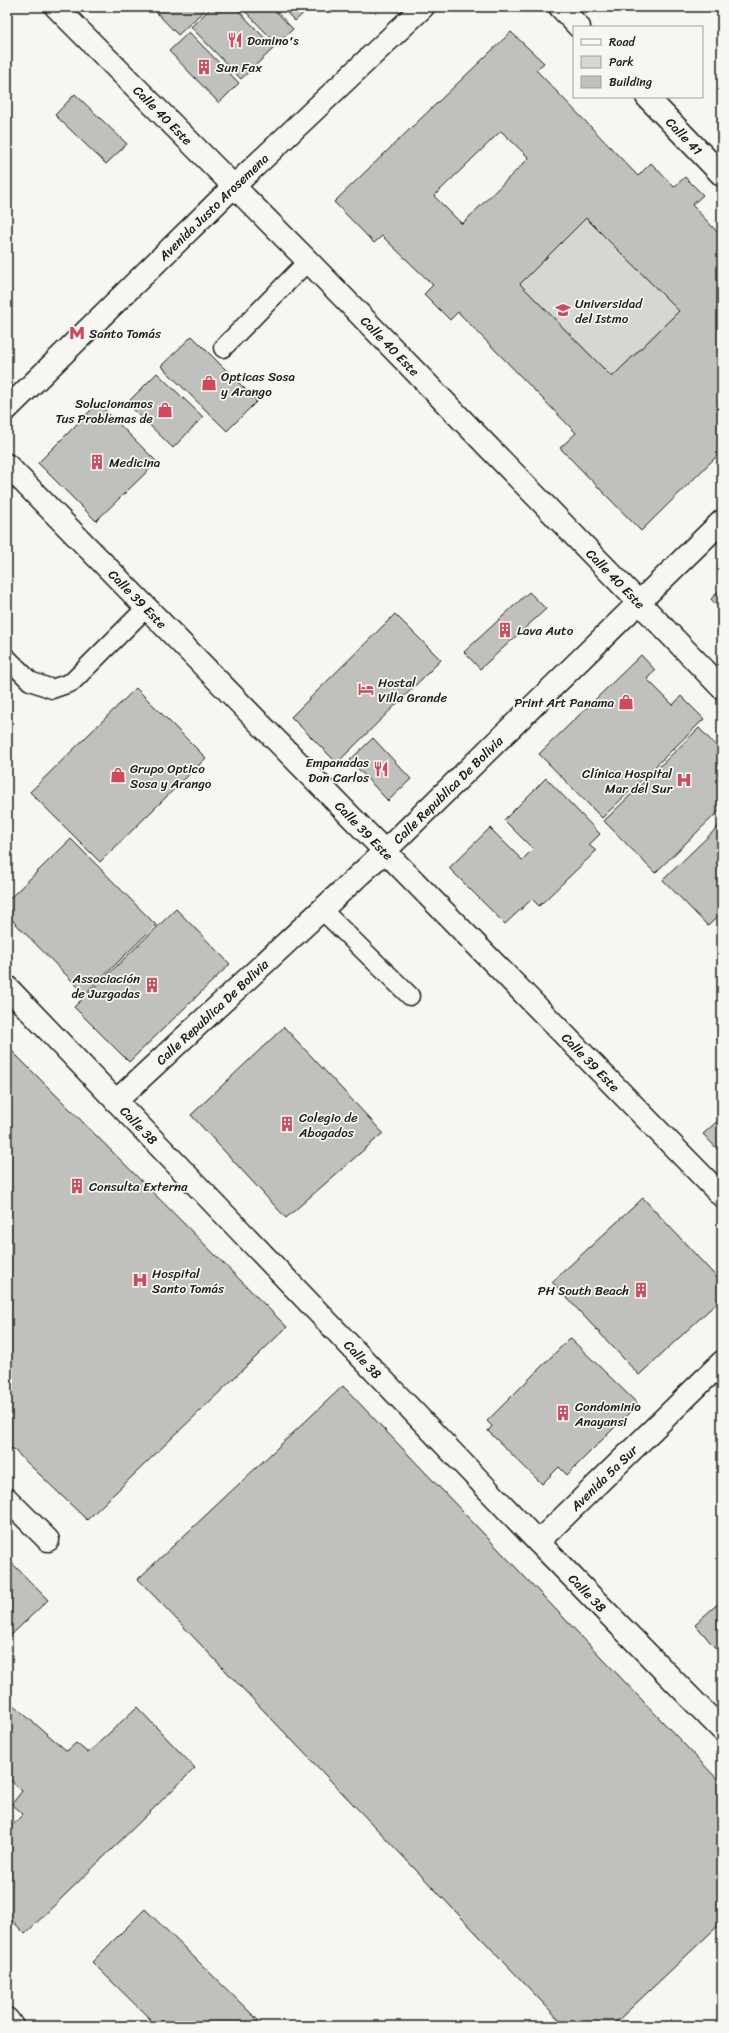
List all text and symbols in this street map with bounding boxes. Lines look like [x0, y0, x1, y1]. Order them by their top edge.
legend [573, 26, 703, 98]
place label: Domino's [247, 29, 299, 52]
restaurant icon: Domino's [226, 31, 244, 49]
text: Road [609, 31, 636, 53]
text: Park [609, 51, 634, 73]
place label: Sun Fax [216, 56, 262, 79]
building icon: Sun Fax [195, 58, 213, 76]
text: Building [609, 71, 652, 93]
street label: Calle 40 Este [127, 80, 198, 151]
street label: Calle 41 [660, 112, 709, 161]
street label: Avenida Justo Arosemena [152, 147, 275, 267]
place label: Universidad del Istmo [575, 292, 643, 330]
school or university icon: Universidad del Istmo [554, 301, 572, 319]
street label: Calle 40 Este [355, 310, 425, 382]
place label: Santo Tomás [89, 322, 162, 345]
metro station icon: Santo Tomás [68, 324, 86, 342]
place label: Opticas Sosa y Arango [221, 365, 296, 403]
shop icon: Opticas Sosa y Arango [200, 374, 218, 392]
place label: Solucionamos Tus Problemas de [55, 392, 153, 430]
shop icon: Solucionamos Tus Problemas de [156, 401, 174, 419]
place label: Medicina [109, 451, 161, 474]
building icon: Medicina [88, 453, 106, 471]
street label: Calle 40 Este [580, 543, 651, 615]
street label: Calle 39 Este [103, 564, 173, 635]
place label: Lava Auto [517, 619, 574, 642]
building icon: Lava Auto [496, 621, 514, 639]
place label: Hostal Villa Grande [378, 671, 447, 709]
hotel icon: Hostal Villa Grande [357, 680, 375, 698]
place label: Print Art Panama [514, 691, 614, 714]
shop icon: Print Art Panama [617, 693, 635, 711]
street label: Calle Republica De Bolivia [387, 730, 509, 850]
place label: Empanadas Don Carlos [305, 751, 370, 789]
place label: Grupo Optico Sosa y Arango [130, 757, 212, 795]
restaurant icon: Empanadas Don Carlos [372, 760, 390, 778]
place label: Clínica Hospital Mar del Sur [582, 762, 673, 800]
shop icon: Grupo Optico Sosa y Arango [109, 766, 127, 784]
hospital icon: Clínica Hospital Mar del Sur [675, 771, 693, 789]
street label: Calle 39 Este [329, 795, 399, 866]
street label: Calle Republica De Bolivia [150, 953, 274, 1071]
place label: Associación de Juzgadas [71, 967, 140, 1005]
building icon: Associación de Juzgadas [143, 976, 161, 994]
street label: Calle 39 Este [556, 1027, 626, 1098]
street label: Calle 38 [114, 1100, 163, 1150]
place label: Colegio de Abogados [298, 1106, 358, 1144]
building icon: Colegio de Abogados [278, 1115, 296, 1133]
place label: Consulta Externa [89, 1175, 188, 1198]
building icon: Consulta Externa [68, 1177, 86, 1195]
place label: Hospital Santo Tomás [152, 1262, 225, 1300]
hospital icon: Hospital Santo Tomás [131, 1271, 149, 1289]
place label: PH South Beach [538, 1279, 629, 1302]
building icon: PH South Beach [632, 1281, 650, 1299]
street label: Calle 38 [338, 1334, 387, 1385]
place label: Condominio Anayansi [574, 1395, 641, 1433]
building icon: Condominio Anayansi [554, 1404, 572, 1422]
street label: Avenida 5a Sur [564, 1439, 644, 1517]
street label: Calle 38 [563, 1568, 612, 1618]

